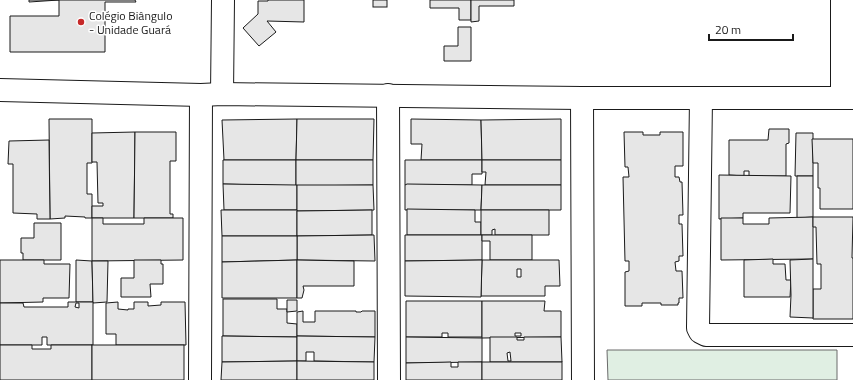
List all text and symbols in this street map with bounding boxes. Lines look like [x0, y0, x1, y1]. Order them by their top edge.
place label: Colégio Biângulo - Unidade Guará [89, 6, 172, 39]
scale bar [709, 16, 793, 42]
marker: Colégio Biângulo - Unidade Guará [76, 17, 86, 27]
text: 20 m [715, 20, 741, 39]

